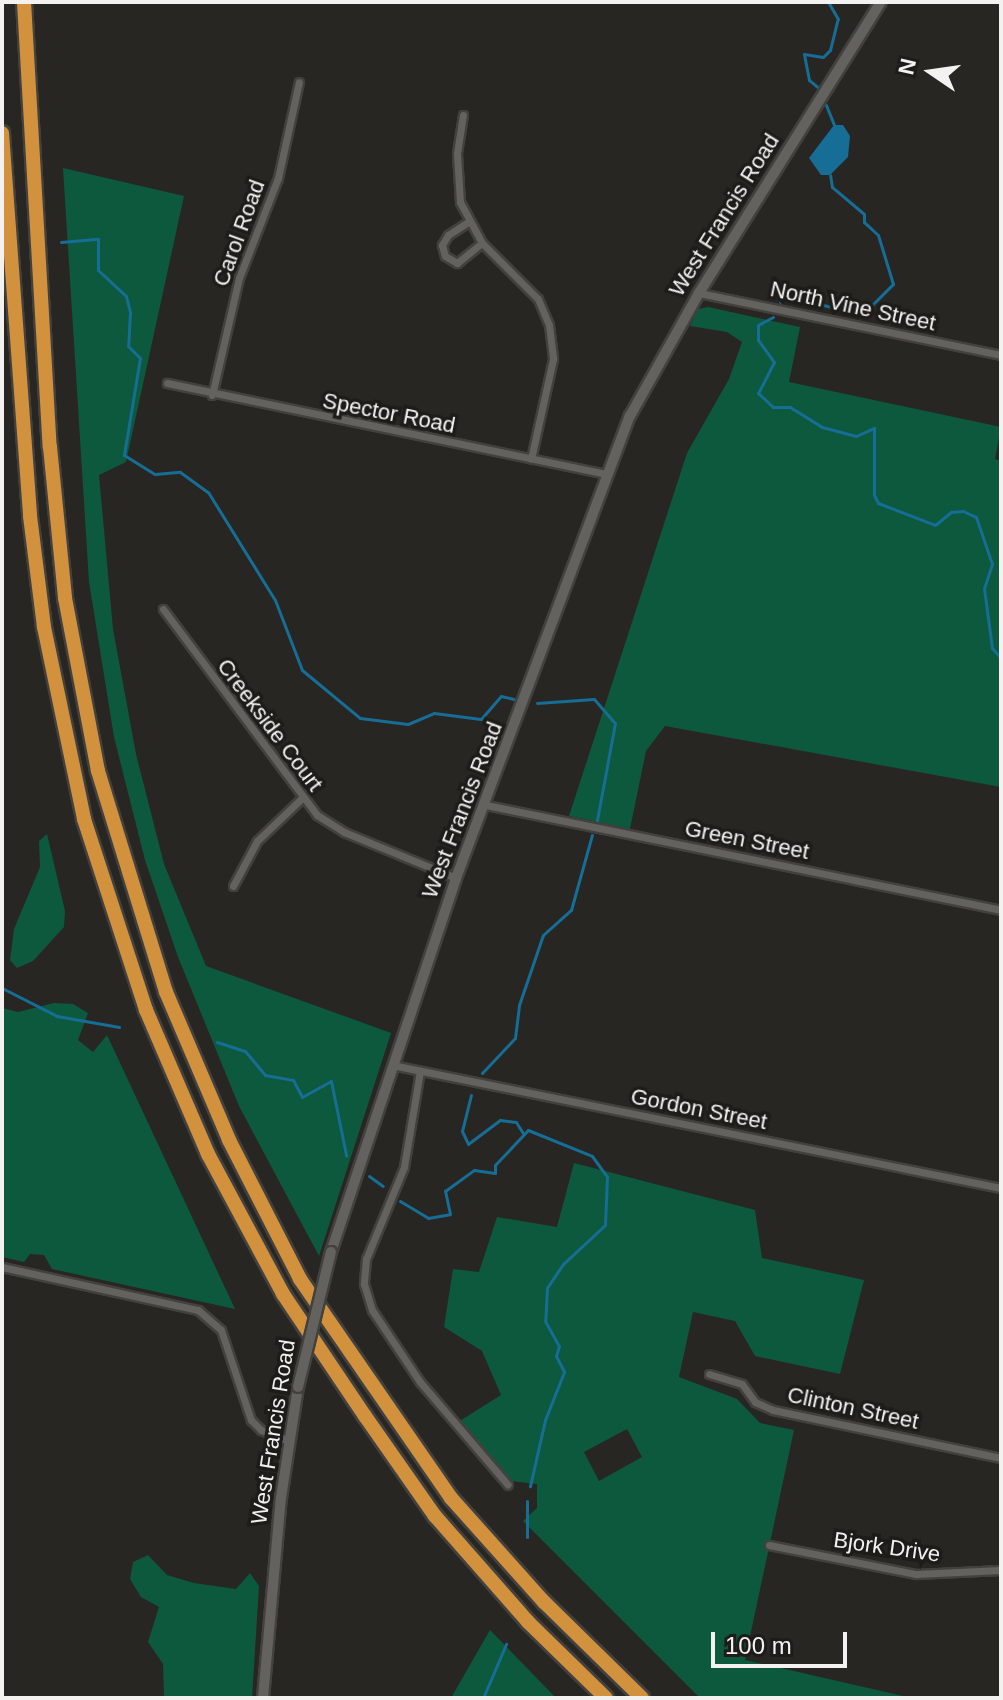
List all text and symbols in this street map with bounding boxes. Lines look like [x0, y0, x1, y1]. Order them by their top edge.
north arrow [891, 32, 971, 112]
text: N [893, 56, 921, 77]
street label: West Francis Road [663, 129, 785, 301]
street label: Carol Road [208, 176, 270, 290]
street label: North Vine Street [768, 276, 938, 336]
street label: Spector Road [320, 387, 458, 439]
street label: Creekside Court [212, 654, 328, 796]
street label: West Francis Road [416, 718, 508, 902]
street label: Green Street [683, 815, 811, 865]
street label: Gordon Street [629, 1083, 769, 1135]
street label: West Francis Road [245, 1338, 301, 1526]
street label: Clinton Street [785, 1381, 921, 1435]
street label: Bjork Drive [832, 1526, 942, 1568]
scale bar [715, 1616, 851, 1666]
text: 100 m [725, 1632, 792, 1659]

